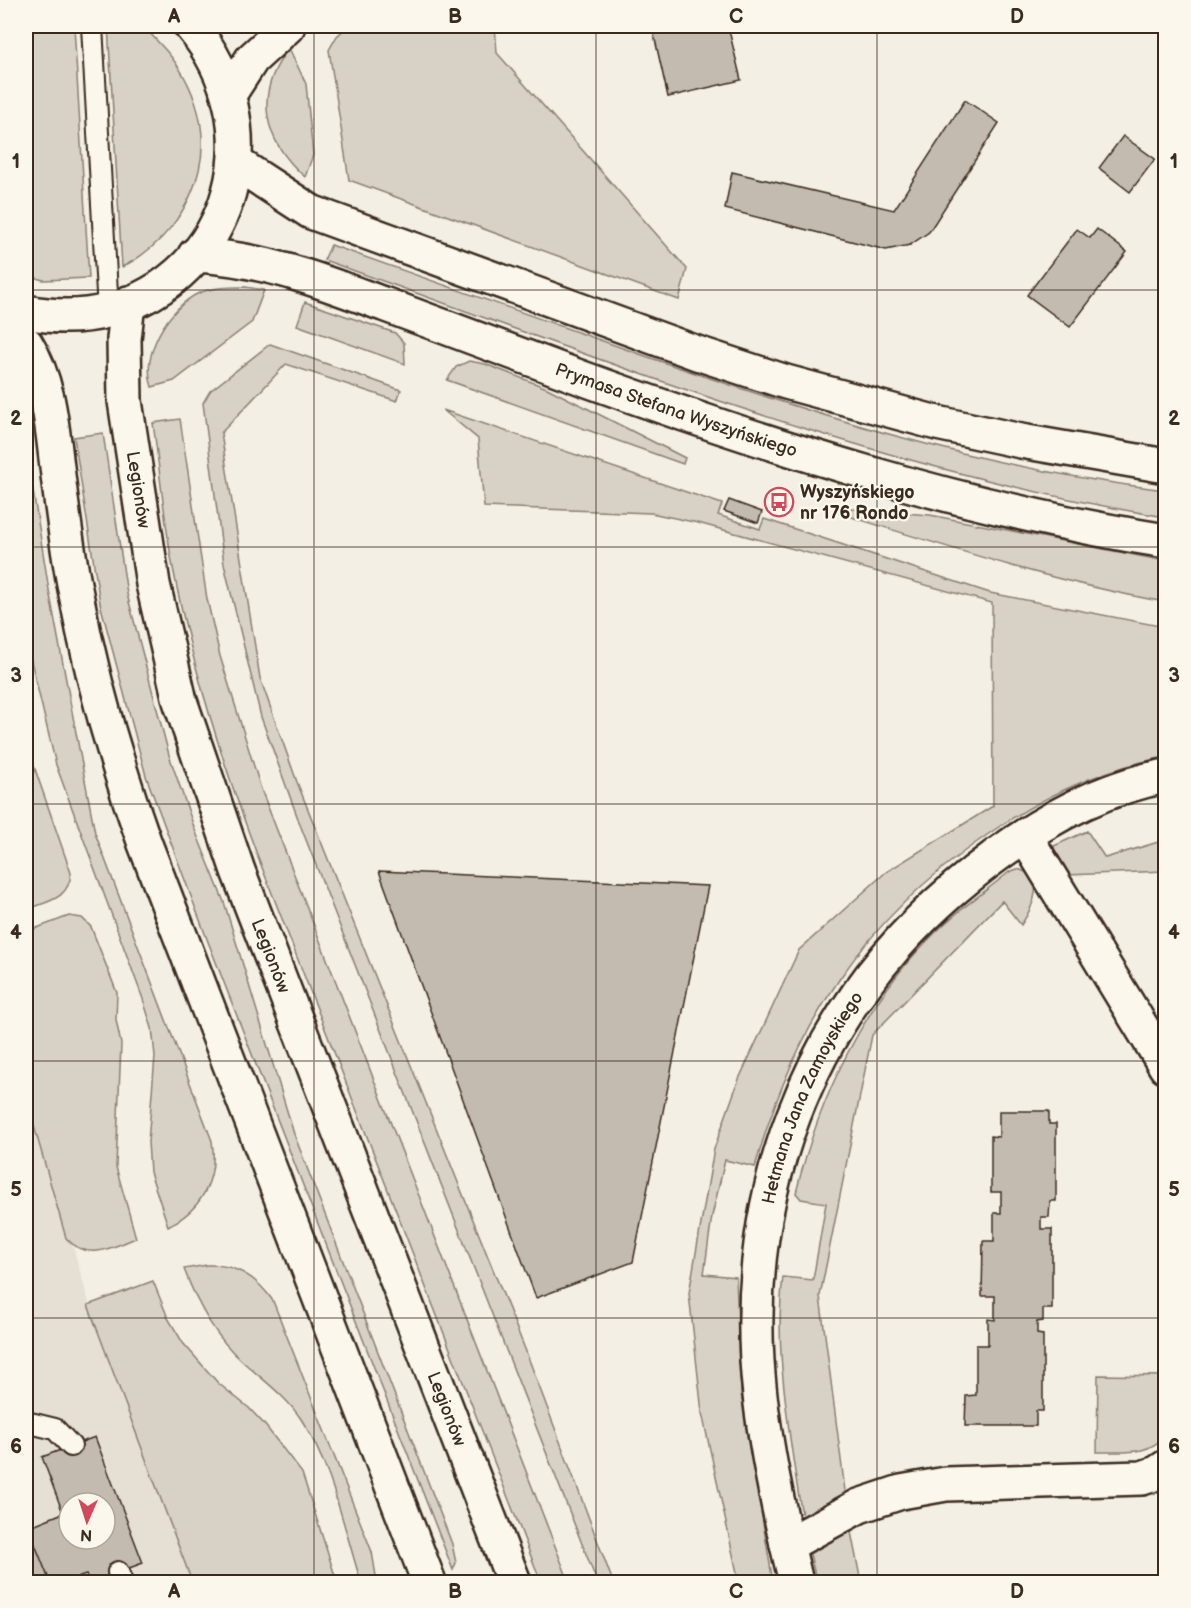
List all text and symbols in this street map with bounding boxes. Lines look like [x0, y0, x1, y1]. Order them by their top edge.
text: A [167, 5, 181, 29]
text: B [448, 5, 462, 29]
text: C [729, 5, 743, 29]
text: D [1010, 5, 1024, 29]
text: 1 [12, 150, 20, 174]
text: 1 [1170, 150, 1178, 174]
street label: Prymasa Stefana Wyszyńskiego [552, 359, 800, 461]
text: 2 [10, 407, 22, 431]
text: 2 [1168, 407, 1180, 431]
street label: Legionów [122, 450, 155, 530]
place label: Wyszyńskiego nr 176 Rondo [800, 482, 915, 524]
bus stop icon: Wyszyńskiego nr 176 Rondo [763, 486, 795, 518]
text: 3 [10, 664, 22, 688]
text: 3 [1168, 664, 1180, 688]
street label: Legionów [247, 916, 295, 996]
text: 4 [10, 921, 22, 945]
text: 4 [1168, 921, 1180, 945]
street label: Hetmana Jana Zamoyskiego [758, 987, 867, 1206]
text: 5 [10, 1178, 22, 1202]
text: 5 [1168, 1178, 1180, 1202]
street label: Legionów [423, 1369, 471, 1449]
text: 6 [10, 1435, 22, 1459]
text: 6 [1168, 1435, 1180, 1459]
north arrow [57, 1491, 117, 1551]
text: N [80, 1525, 93, 1544]
text: A [167, 1580, 181, 1604]
text: B [448, 1580, 462, 1604]
text: C [729, 1580, 743, 1604]
text: D [1010, 1580, 1024, 1604]

